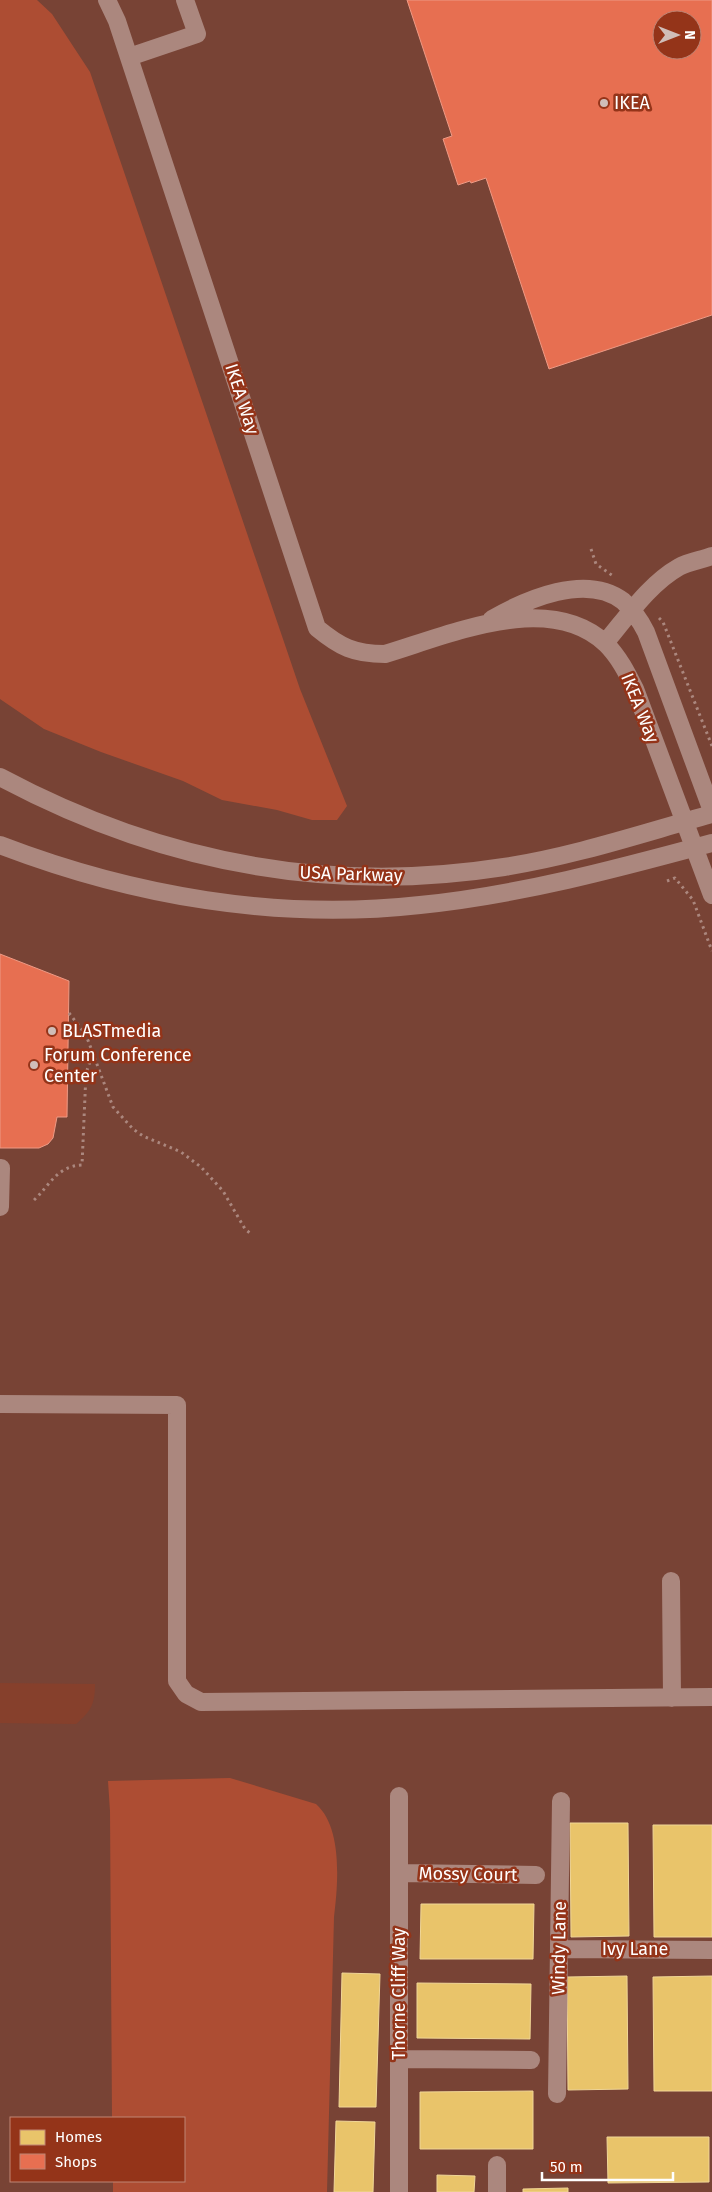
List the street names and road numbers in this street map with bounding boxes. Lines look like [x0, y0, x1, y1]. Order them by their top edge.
street label: IKEA Way [220, 361, 264, 437]
street label: IKEA Way [616, 670, 664, 746]
street label: USA Parkway [299, 861, 403, 887]
street label: Mossy Court [419, 1862, 518, 1886]
street label: Windy Lane [547, 1901, 571, 1995]
street label: Thorne Cliff Way [388, 1928, 410, 2060]
street label: Ivy Lane [602, 1938, 668, 1960]

